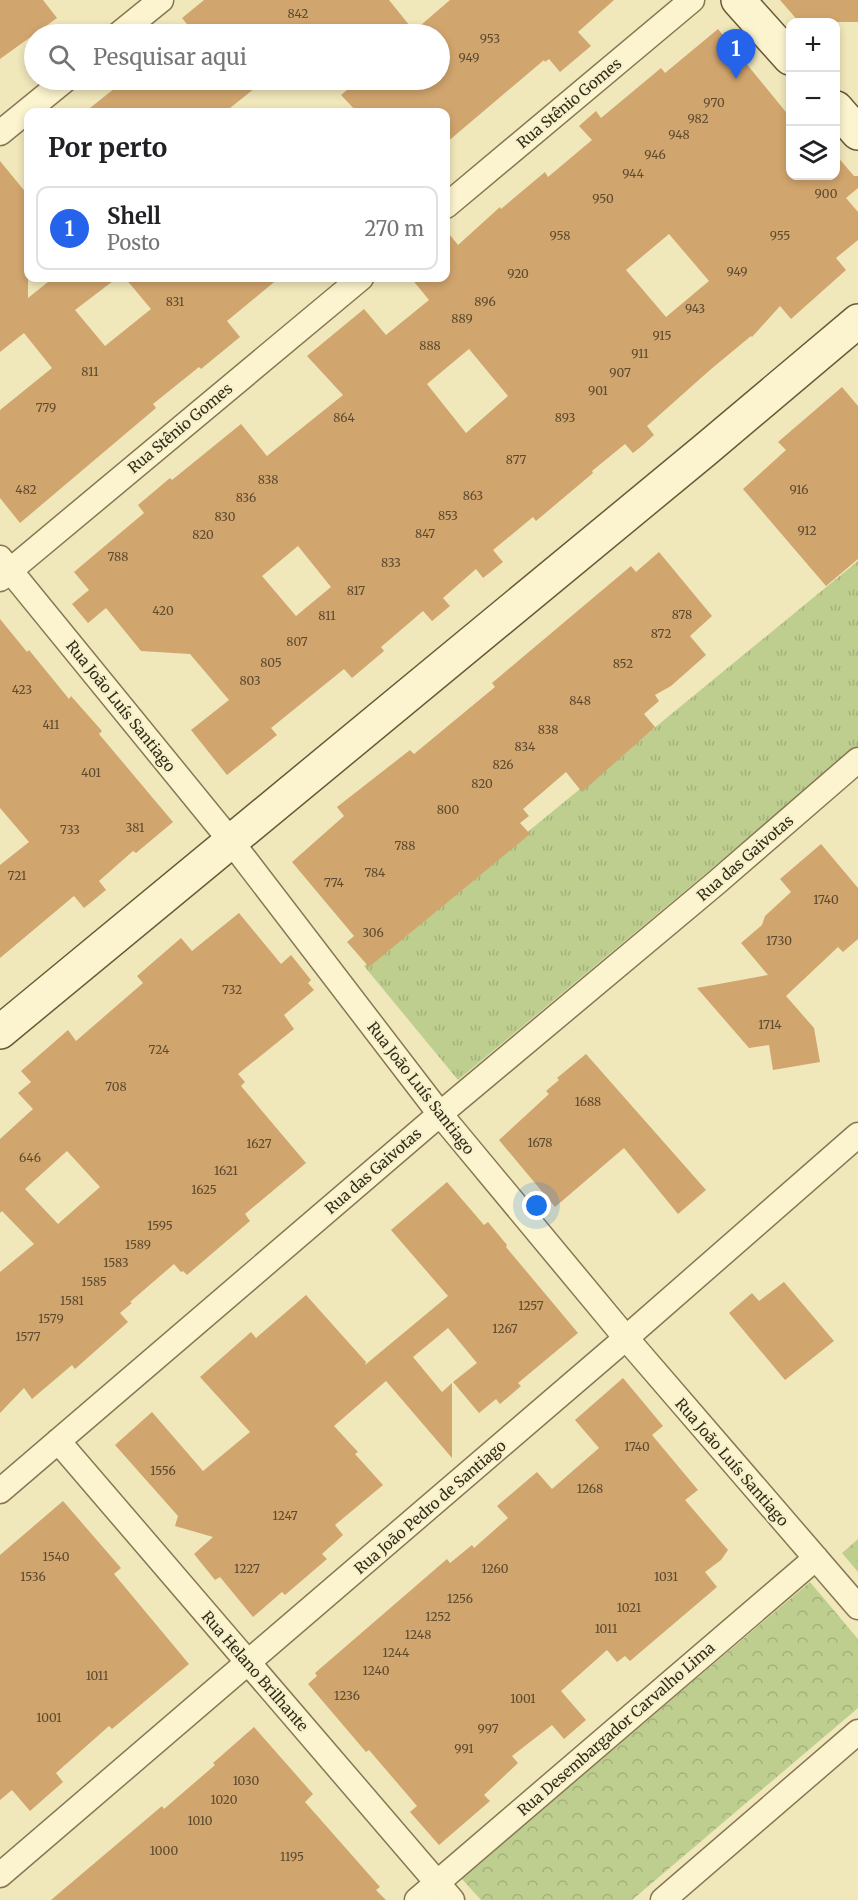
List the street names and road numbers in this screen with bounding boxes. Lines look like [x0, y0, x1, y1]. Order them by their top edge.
street label: Rua Stênio Gomes [513, 54, 625, 152]
street label: Rua Stênio Gomes [124, 379, 236, 477]
street label: Rua João Luís Santiago [62, 637, 180, 776]
street label: Rua das Gaivotas [693, 811, 797, 905]
street label: Rua João Luís Santiago [363, 1018, 479, 1158]
street label: Rua das Gaivotas [321, 1124, 425, 1218]
street label: Rua João Luís Santiago [671, 1394, 793, 1530]
street label: Rua João Pedro de Santiago [350, 1436, 510, 1578]
street label: Rua Helano Brilhante [198, 1607, 312, 1735]
street label: Rua Desembargador Carvalho Lima [514, 1638, 718, 1820]

